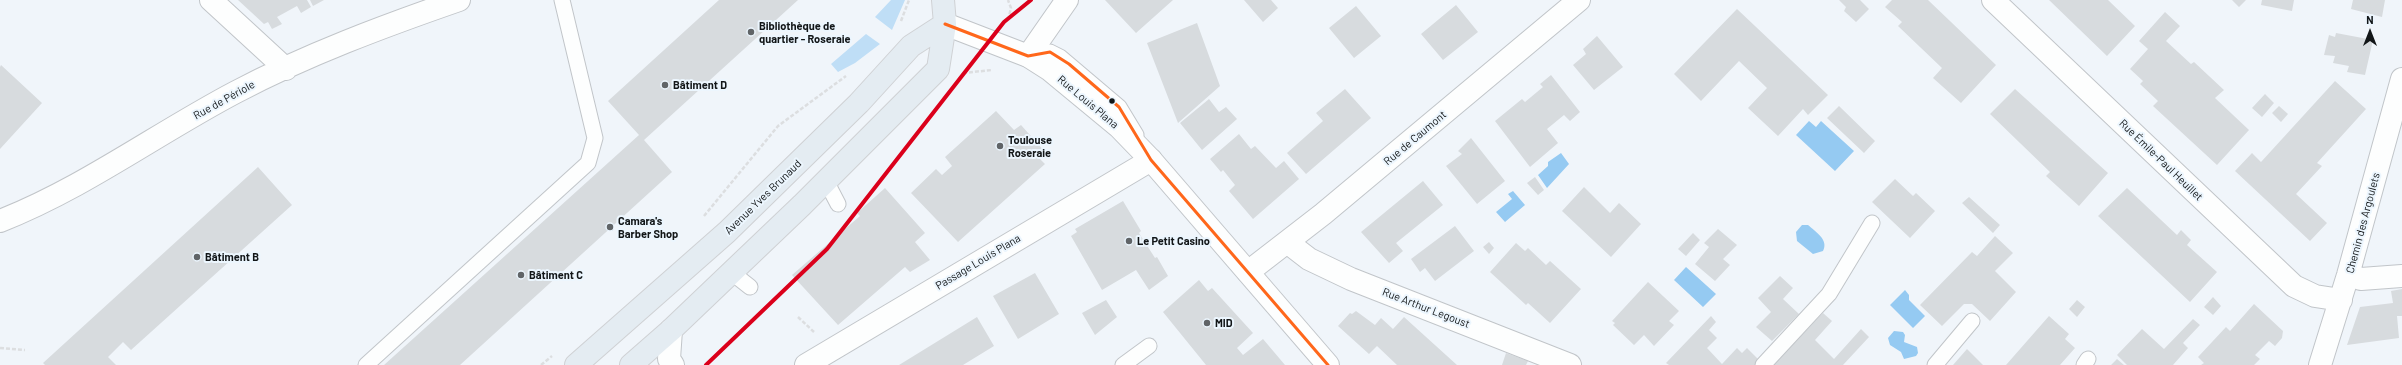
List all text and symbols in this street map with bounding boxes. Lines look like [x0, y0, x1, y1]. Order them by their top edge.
north arrow [2350, 12, 2390, 52]
text: N [2366, 13, 2374, 26]
place label: Bibliothèque de quartier - Roseraie [759, 19, 851, 45]
marker: Bibliothèque de quartier - Roseraie [746, 27, 756, 37]
street label: Rue Louis Plana [1055, 73, 1121, 131]
street label: Rue de Périole [191, 78, 257, 122]
place label: Bâtiment D [673, 78, 727, 92]
marker: Bâtiment D [660, 80, 670, 90]
unlabelled marker [1107, 96, 1117, 106]
street label: Rue de Caumont [1381, 108, 1449, 168]
street label: Rue Émile-Paul Heuillet [2116, 117, 2206, 203]
place label: Toulouse Roseraie [1008, 133, 1052, 159]
marker: Toulouse Roseraie [995, 141, 1005, 151]
street label: Avenue Yves Brunaud [722, 157, 804, 237]
street label: Chemin des Argoulets [2343, 171, 2383, 275]
place label: Camara's Barber Shop [618, 214, 678, 240]
marker: Camara's Barber Shop [605, 222, 615, 232]
street label: Passage Louis Plana [933, 231, 1023, 293]
place label: Le Petit Casino [1137, 234, 1210, 248]
marker: Le Petit Casino [1124, 236, 1134, 246]
place label: Bâtiment B [205, 250, 259, 264]
marker: Bâtiment B [192, 252, 202, 262]
place label: Bâtiment C [529, 268, 583, 282]
marker: Bâtiment C [516, 270, 526, 280]
street label: Rue Arthur Legoust [1380, 285, 1472, 331]
place label: MID [1215, 316, 1233, 330]
marker: MID [1202, 318, 1212, 328]

